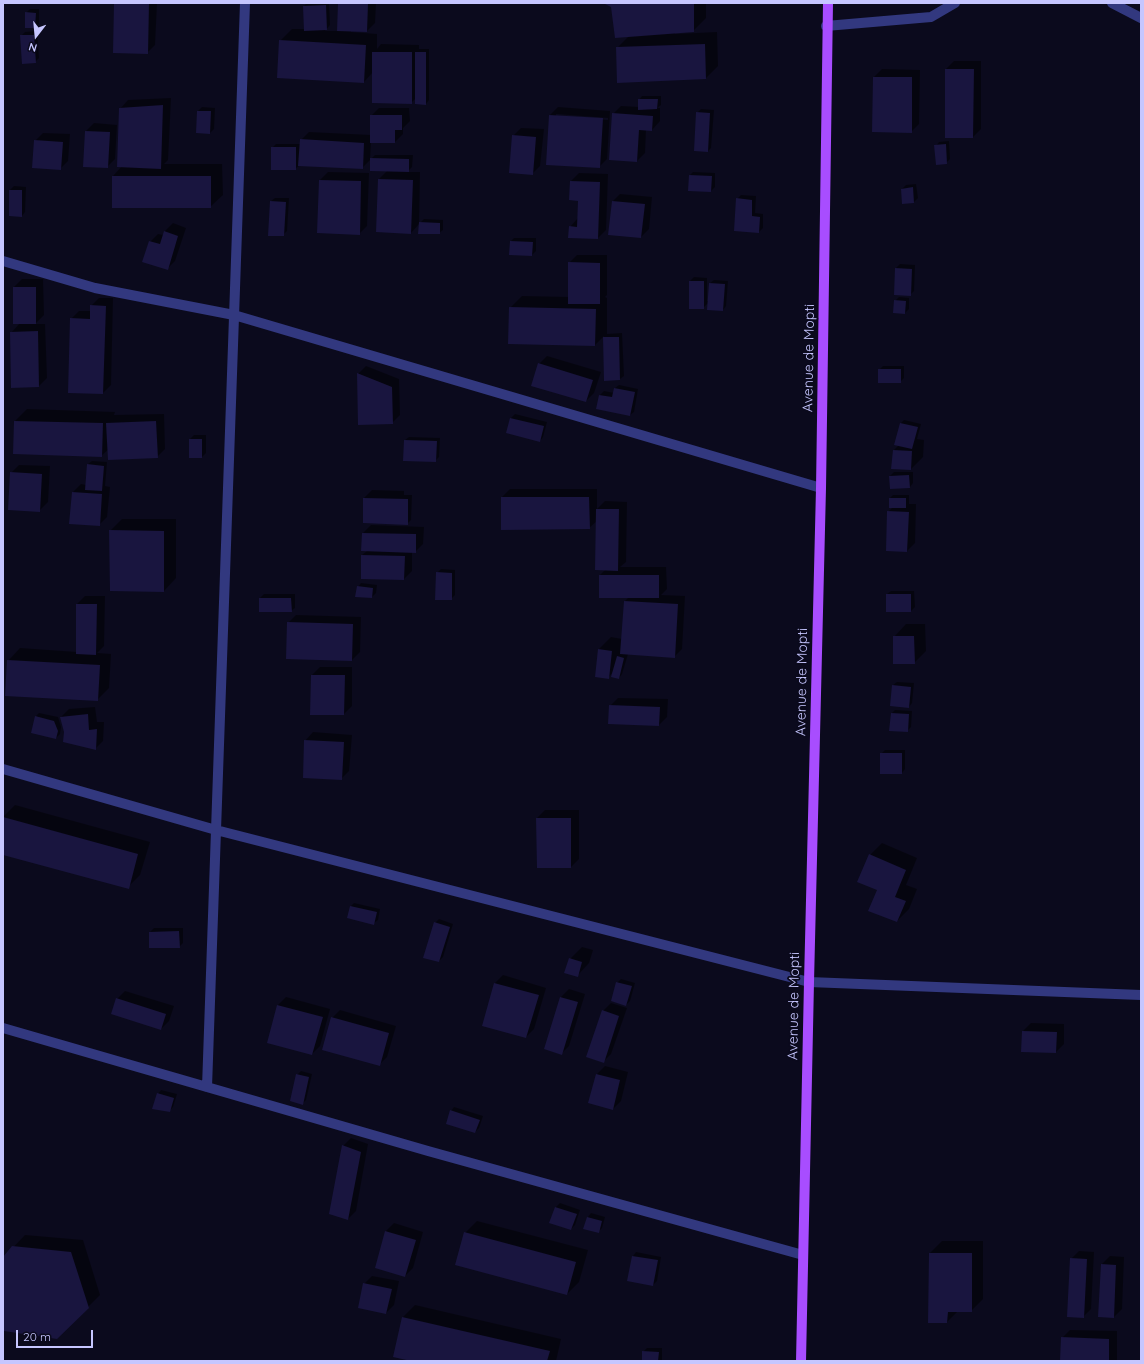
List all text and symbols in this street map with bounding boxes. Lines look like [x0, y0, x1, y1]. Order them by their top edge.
north arrow [16, 16, 56, 56]
text: N [27, 40, 39, 55]
street label: Avenue de Mopti [800, 304, 818, 412]
street label: Avenue de Mopti [793, 628, 811, 736]
street label: Avenue de Mopti [785, 952, 803, 1060]
scale bar [18, 1322, 95, 1348]
text: 20 m [23, 1329, 51, 1344]

